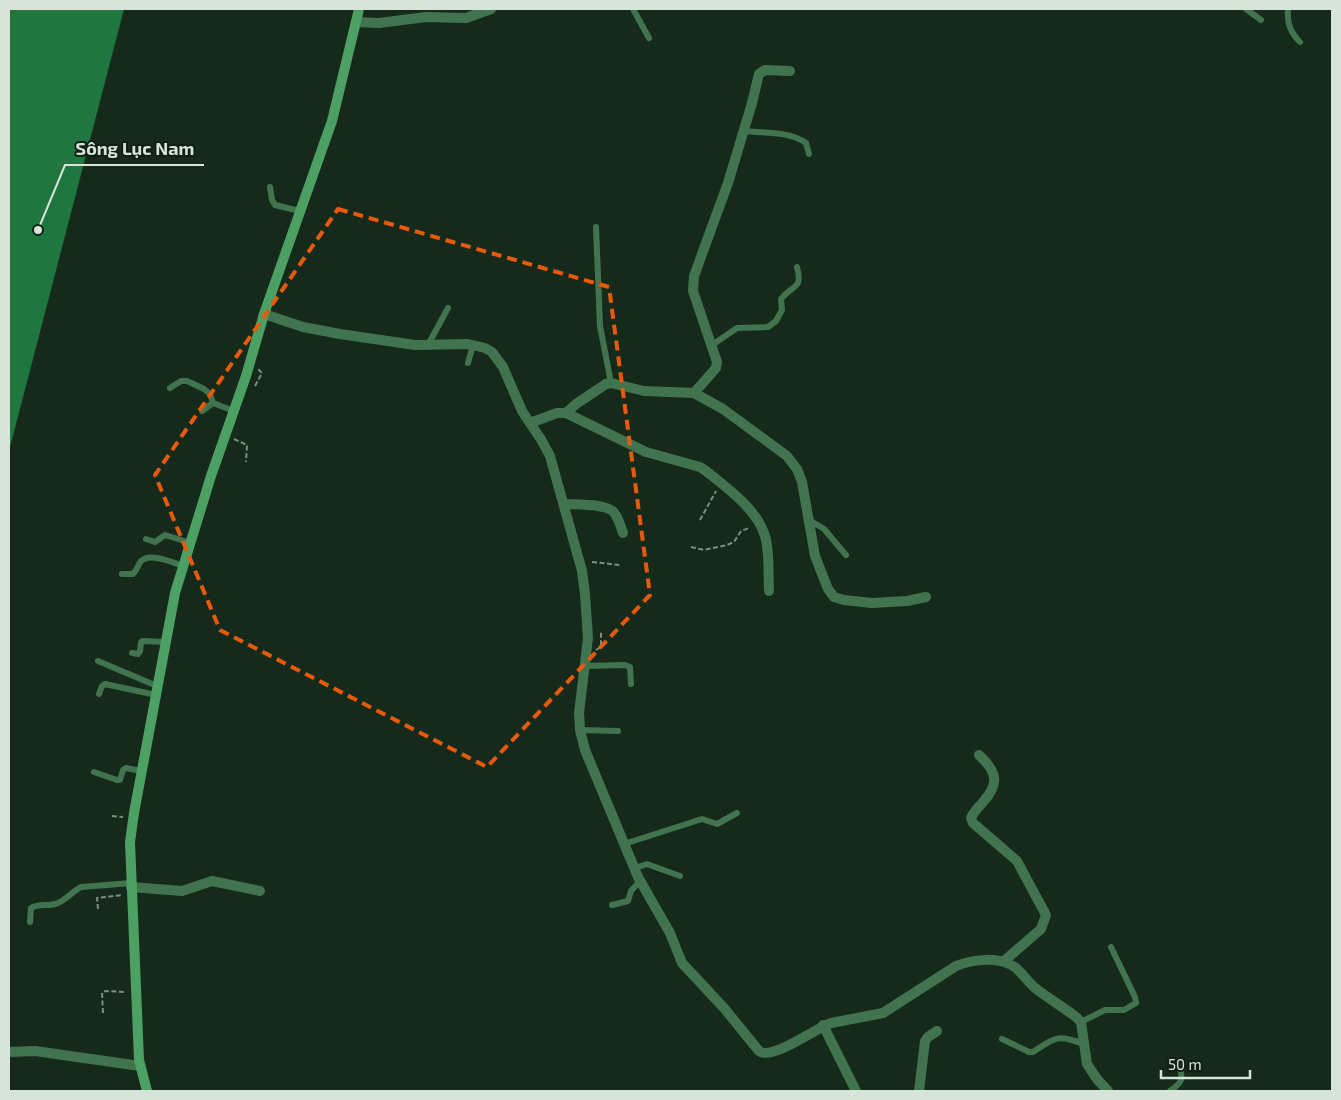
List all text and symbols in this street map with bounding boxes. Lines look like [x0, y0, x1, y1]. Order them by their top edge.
callout: Sông Lục Nam [65, 132, 204, 165]
text: Sông Lục Nam [76, 137, 194, 159]
scale bar [1161, 1048, 1250, 1080]
text: 50 m [1168, 1055, 1202, 1073]

